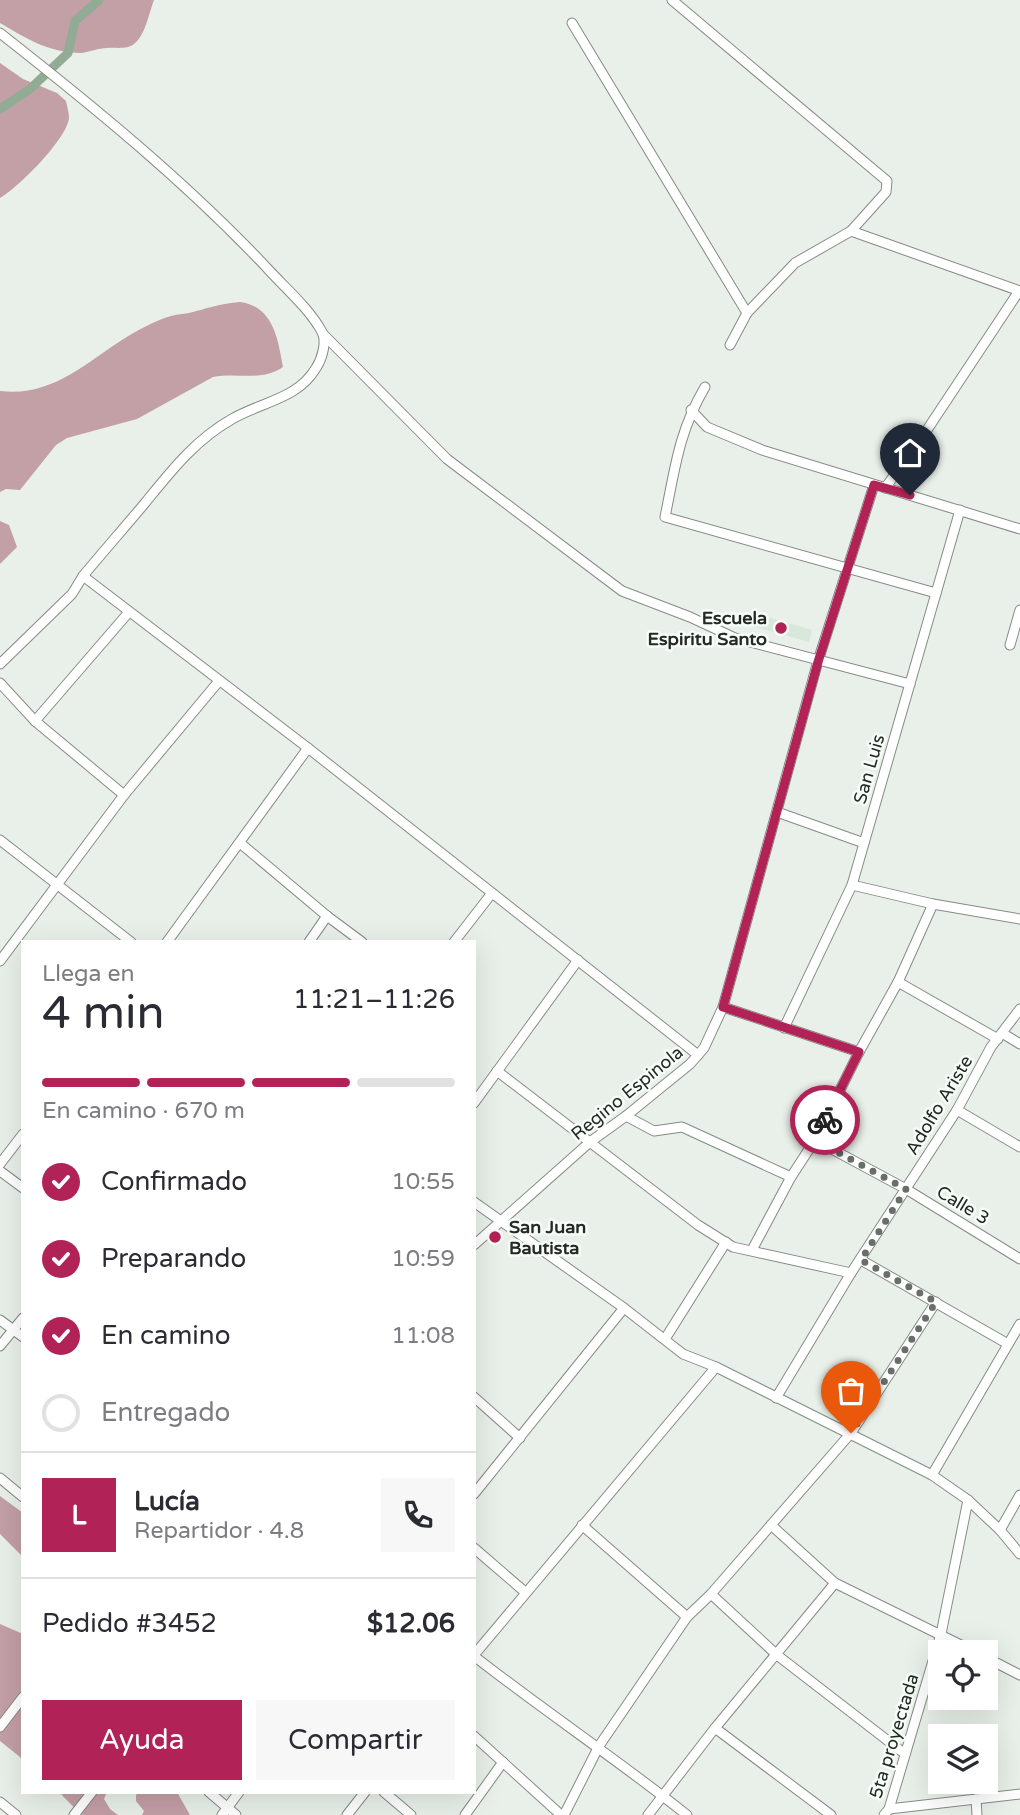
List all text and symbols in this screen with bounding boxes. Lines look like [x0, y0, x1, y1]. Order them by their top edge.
pin [880, 423, 940, 495]
icon: home [891, 434, 929, 472]
place label: Escuela Espiritu Santo [648, 607, 767, 650]
marker: Escuela Espiritu Santo [773, 620, 789, 636]
street label: San Luis [849, 732, 889, 806]
text: Llega en [42, 960, 134, 988]
text: 11:21–11:26 [293, 984, 455, 1015]
text: 4 min [42, 986, 165, 1041]
street label: Regino Espinola [567, 1041, 687, 1145]
street label: Adolfo Ariste [901, 1051, 977, 1159]
courier [790, 1085, 860, 1155]
text: En camino · 670 m [42, 1097, 245, 1125]
icon: bike [806, 1101, 844, 1139]
icon: check [42, 1163, 80, 1201]
text: Confirmado [101, 1166, 247, 1197]
text: 10:55 [391, 1168, 455, 1196]
street label: Calle 3 [933, 1181, 993, 1229]
place label: San Juan Bautista [509, 1216, 586, 1259]
marker: San Juan Bautista [487, 1229, 503, 1245]
icon: check [42, 1240, 80, 1278]
text: Preparando [101, 1243, 246, 1274]
text: 10:59 [391, 1245, 455, 1273]
icon: check [42, 1317, 80, 1355]
text: En camino [101, 1320, 230, 1351]
text: 11:08 [391, 1322, 455, 1350]
pin [821, 1361, 881, 1433]
icon: bag [832, 1372, 870, 1410]
text: Entregado [101, 1397, 230, 1428]
button: phone [381, 1478, 455, 1552]
text: Lucía [134, 1486, 200, 1517]
text: L [72, 1500, 86, 1531]
text: Repartidor · 4.8 [134, 1517, 304, 1545]
text: Pedido #3452 [42, 1608, 217, 1639]
text: $12.06 [367, 1608, 455, 1639]
map controls [928, 1640, 998, 1794]
button: locate [928, 1640, 998, 1710]
street label: 5ta proyectada [865, 1671, 923, 1801]
button: Ayuda [42, 1700, 242, 1780]
button: Compartir [256, 1700, 455, 1780]
button: layers [928, 1724, 998, 1794]

